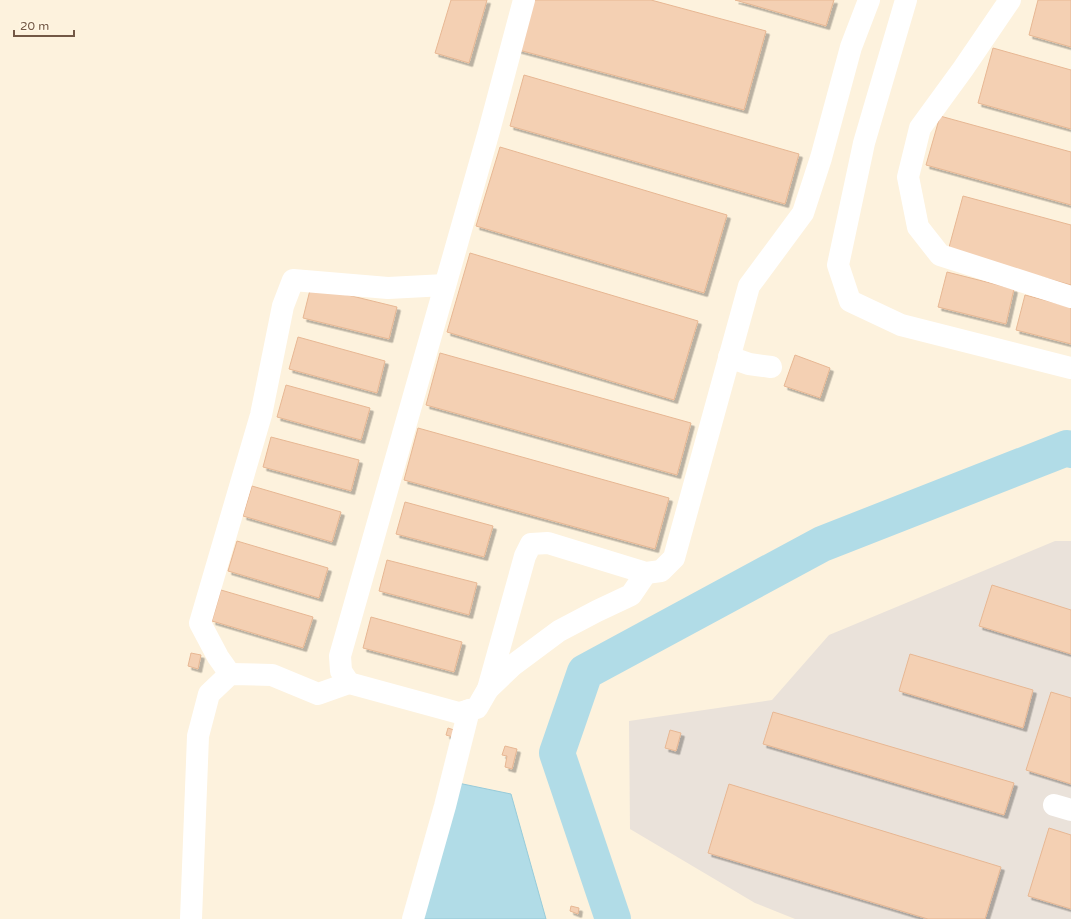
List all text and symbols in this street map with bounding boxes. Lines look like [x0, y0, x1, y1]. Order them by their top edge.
scale bar [14, 12, 74, 38]
text: 20 m [20, 19, 49, 33]

